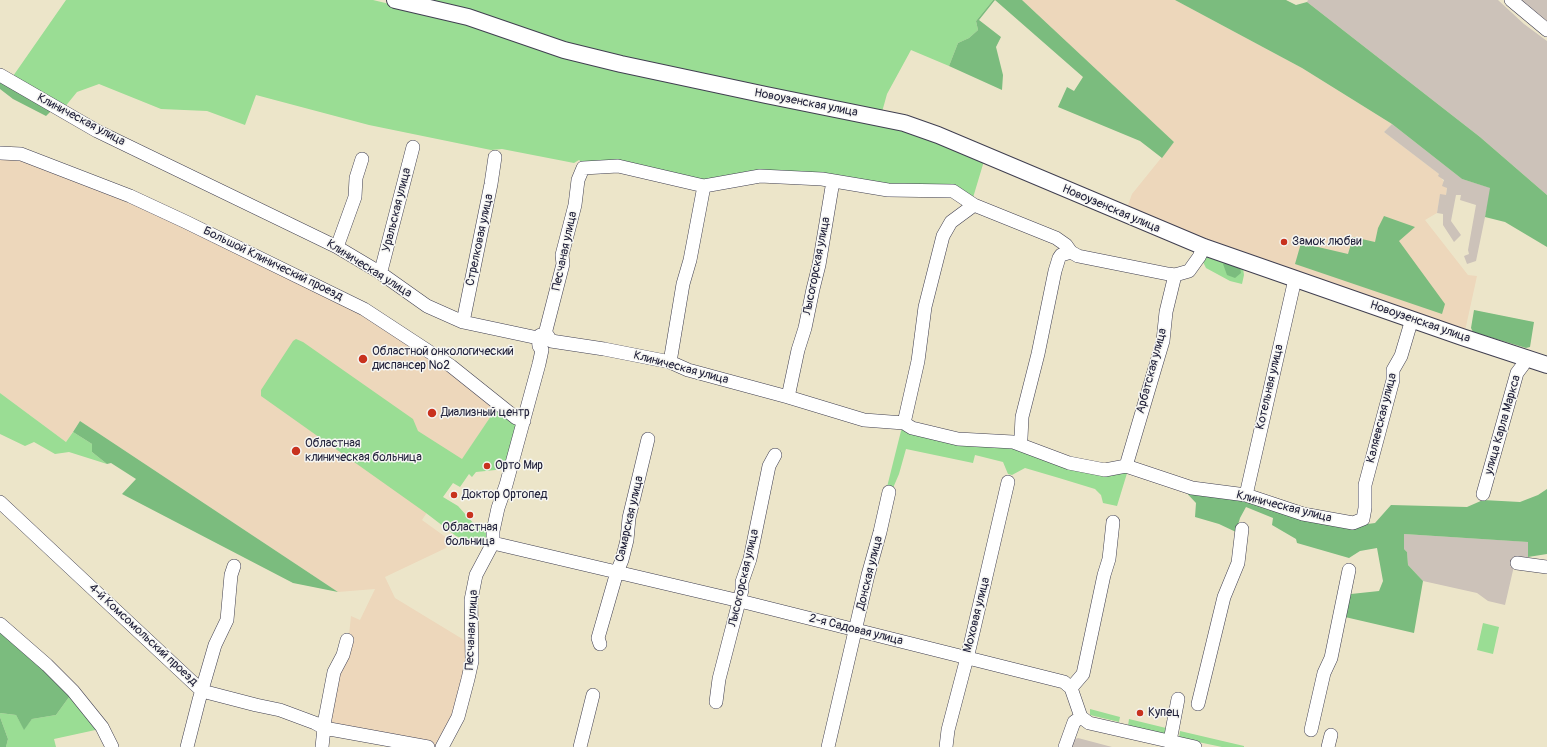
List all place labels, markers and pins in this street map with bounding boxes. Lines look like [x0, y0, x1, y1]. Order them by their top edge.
place label: Замок любви [1292, 235, 1361, 249]
marker: Замок любви [1279, 237, 1289, 247]
place label: Областной онкологический диспансер №2 [372, 345, 514, 373]
marker: Областной онкологический диспансер №2 [357, 353, 369, 365]
place label: Диализный центр [441, 406, 530, 420]
marker: Диализный центр [426, 407, 438, 419]
place label: Областная клиническая больница [305, 437, 422, 465]
marker: Областная клиническая больница [290, 445, 302, 457]
place label: Орто Мир [495, 459, 543, 473]
marker: Орто Мир [482, 461, 492, 471]
place label: Доктор Ортопед [462, 488, 548, 502]
marker: Доктор Ортопед [449, 490, 459, 500]
marker: Областная больница [465, 510, 475, 520]
place label: Областная больница [442, 521, 498, 549]
place label: Купец [1148, 706, 1180, 720]
marker: Купец [1135, 708, 1145, 718]

